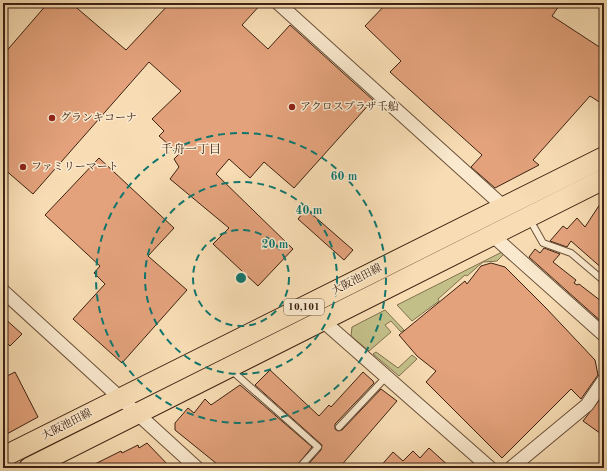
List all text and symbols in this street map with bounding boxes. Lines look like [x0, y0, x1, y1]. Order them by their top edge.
place label: アクロスプラザ千船 [300, 100, 399, 113]
marker: アクロスプラザ千船 [287, 102, 297, 112]
place label: グランキコーナ [60, 111, 137, 124]
marker: グランキコーナ [47, 113, 57, 123]
district label: 千舟一丁目 [161, 142, 221, 156]
place label: ファミリーマート [31, 161, 119, 173]
marker: ファミリーマート [18, 162, 28, 172]
text: 60 m [331, 171, 358, 183]
text: 40 m [296, 205, 323, 217]
text: 20 m [262, 239, 289, 251]
street label: 大阪池田線 [329, 261, 384, 297]
centre of rings [234, 271, 248, 285]
road number: 10,101 [284, 299, 324, 315]
street label: 大阪池田線 [39, 406, 94, 442]

